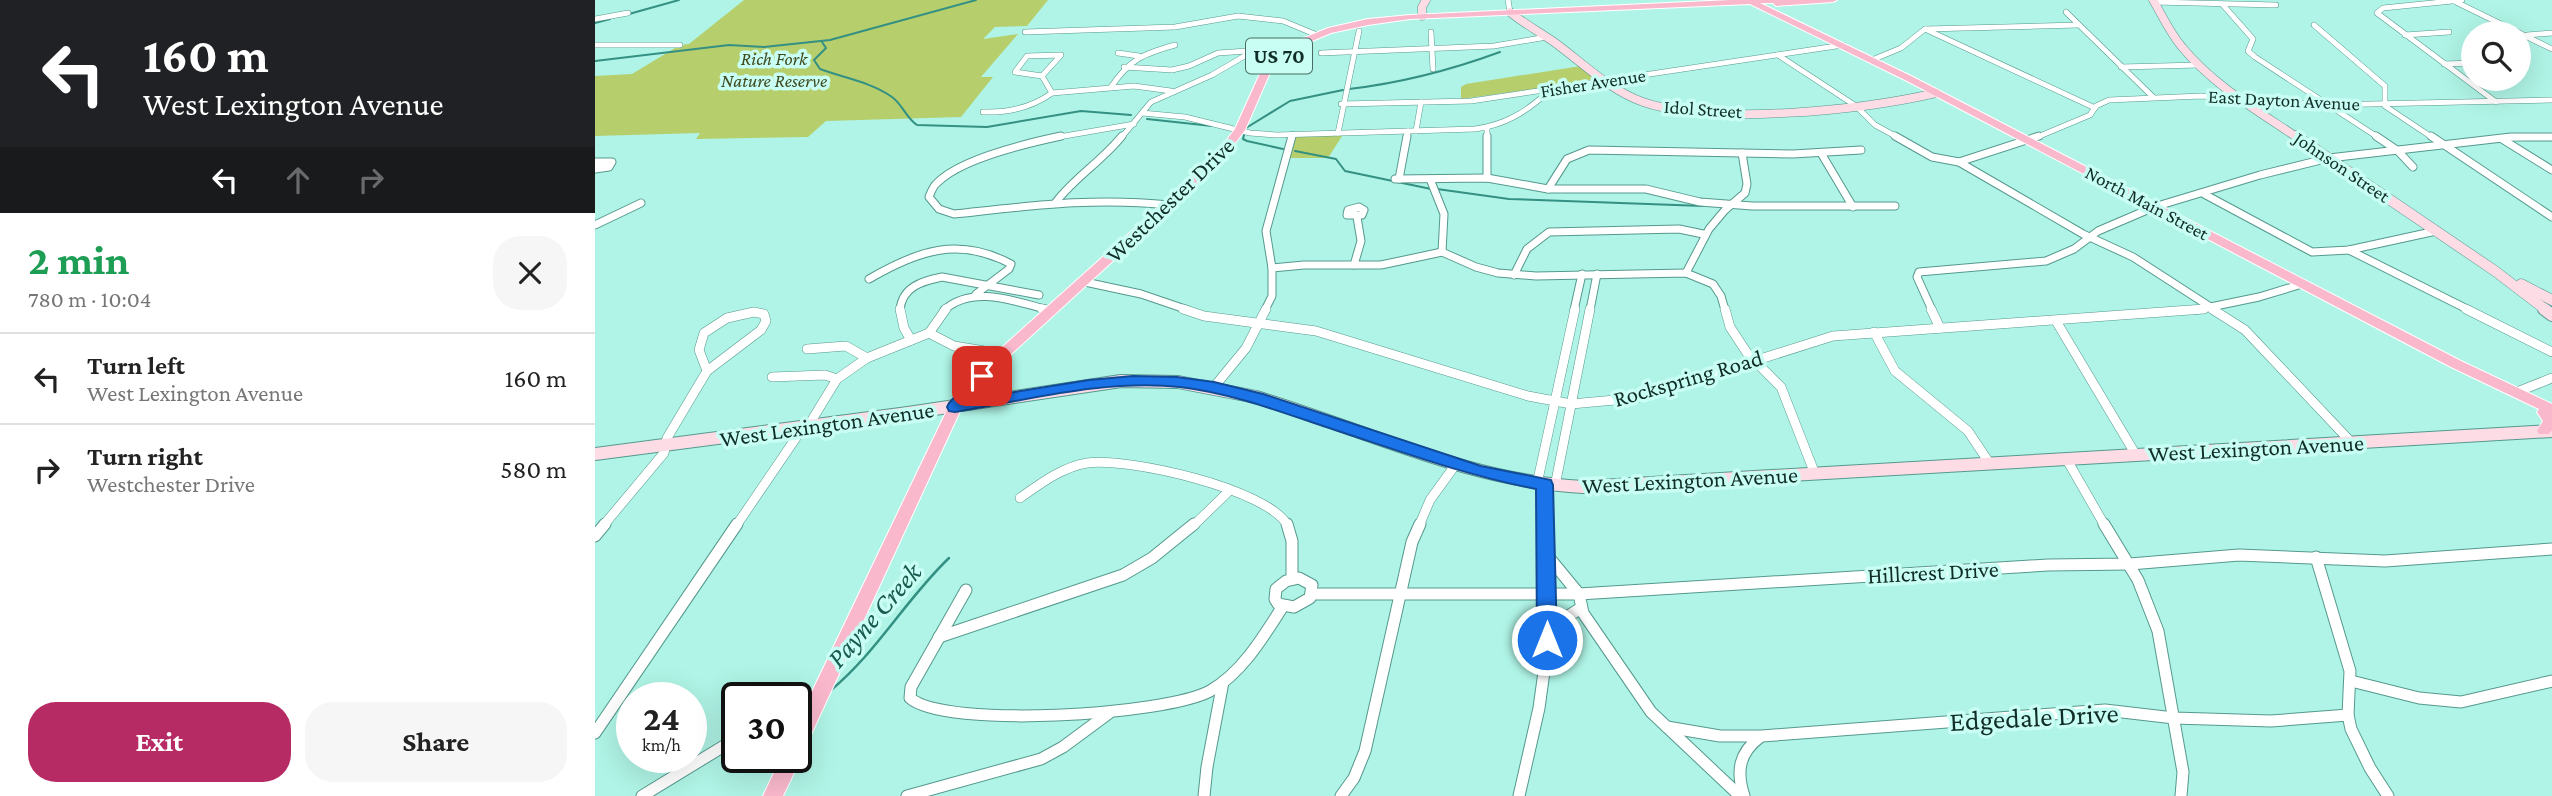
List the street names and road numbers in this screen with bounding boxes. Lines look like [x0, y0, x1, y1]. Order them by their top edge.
road number: US 70 [1246, 38, 1312, 74]
street label: Fisher Avenue [1539, 64, 1647, 102]
street label: East Dayton Avenue [2208, 86, 2360, 114]
street label: Idol Street [1663, 96, 1743, 122]
street label: Johnson Street [2289, 126, 2394, 207]
street label: Westchester Drive [1101, 132, 1239, 268]
street label: North Main Street [2082, 162, 2213, 245]
street label: Rockspring Road [1610, 344, 1766, 412]
street label: West Lexington Avenue [718, 396, 936, 452]
street label: West Lexington Avenue [2147, 429, 2365, 467]
street label: West Lexington Avenue [1581, 461, 1799, 499]
street label: Hillcrest Drive [1867, 556, 1999, 588]
street label: Edgedale Drive [1949, 697, 2119, 737]

